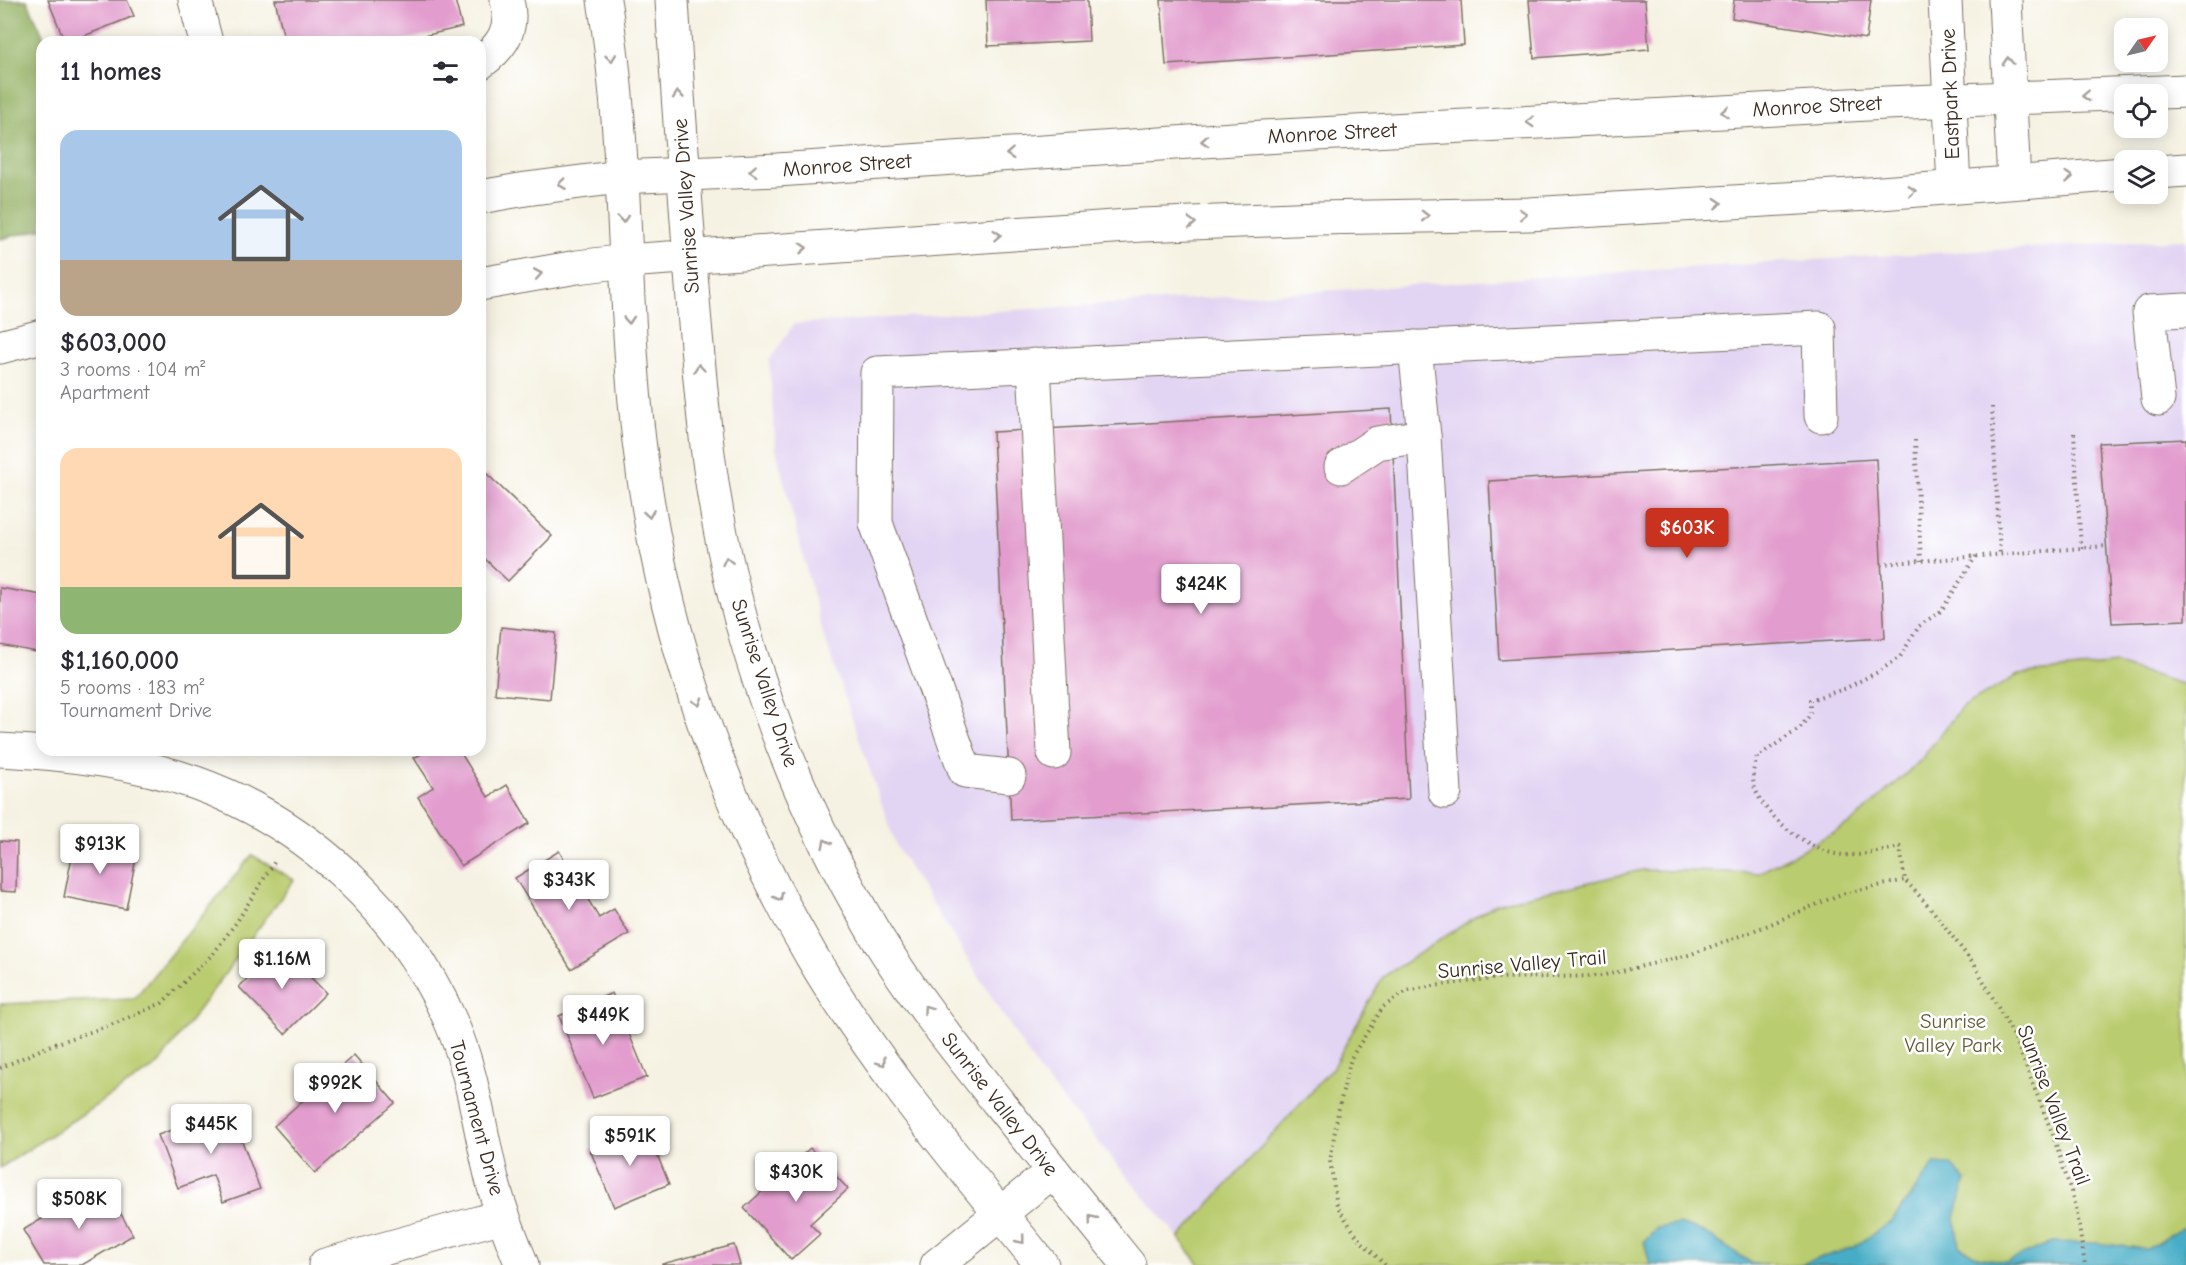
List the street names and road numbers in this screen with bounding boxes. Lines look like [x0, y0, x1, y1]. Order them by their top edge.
street label: Eastpark Drive [1936, 28, 1964, 160]
street label: Monroe Street [1752, 91, 1883, 121]
street label: Sunrise Valley Drive [668, 118, 704, 294]
street label: Monroe Street [1267, 118, 1398, 148]
street label: Monroe Street [782, 148, 913, 181]
street label: Sunrise Valley Drive [726, 596, 804, 770]
street label: Sunrise Valley Trail [1437, 945, 1607, 983]
street label: Sunrise Valley Trail [2012, 1022, 2096, 1188]
street label: Sunrise Valley Drive [937, 1027, 1063, 1181]
street label: Tournament Drive [445, 1038, 509, 1198]

